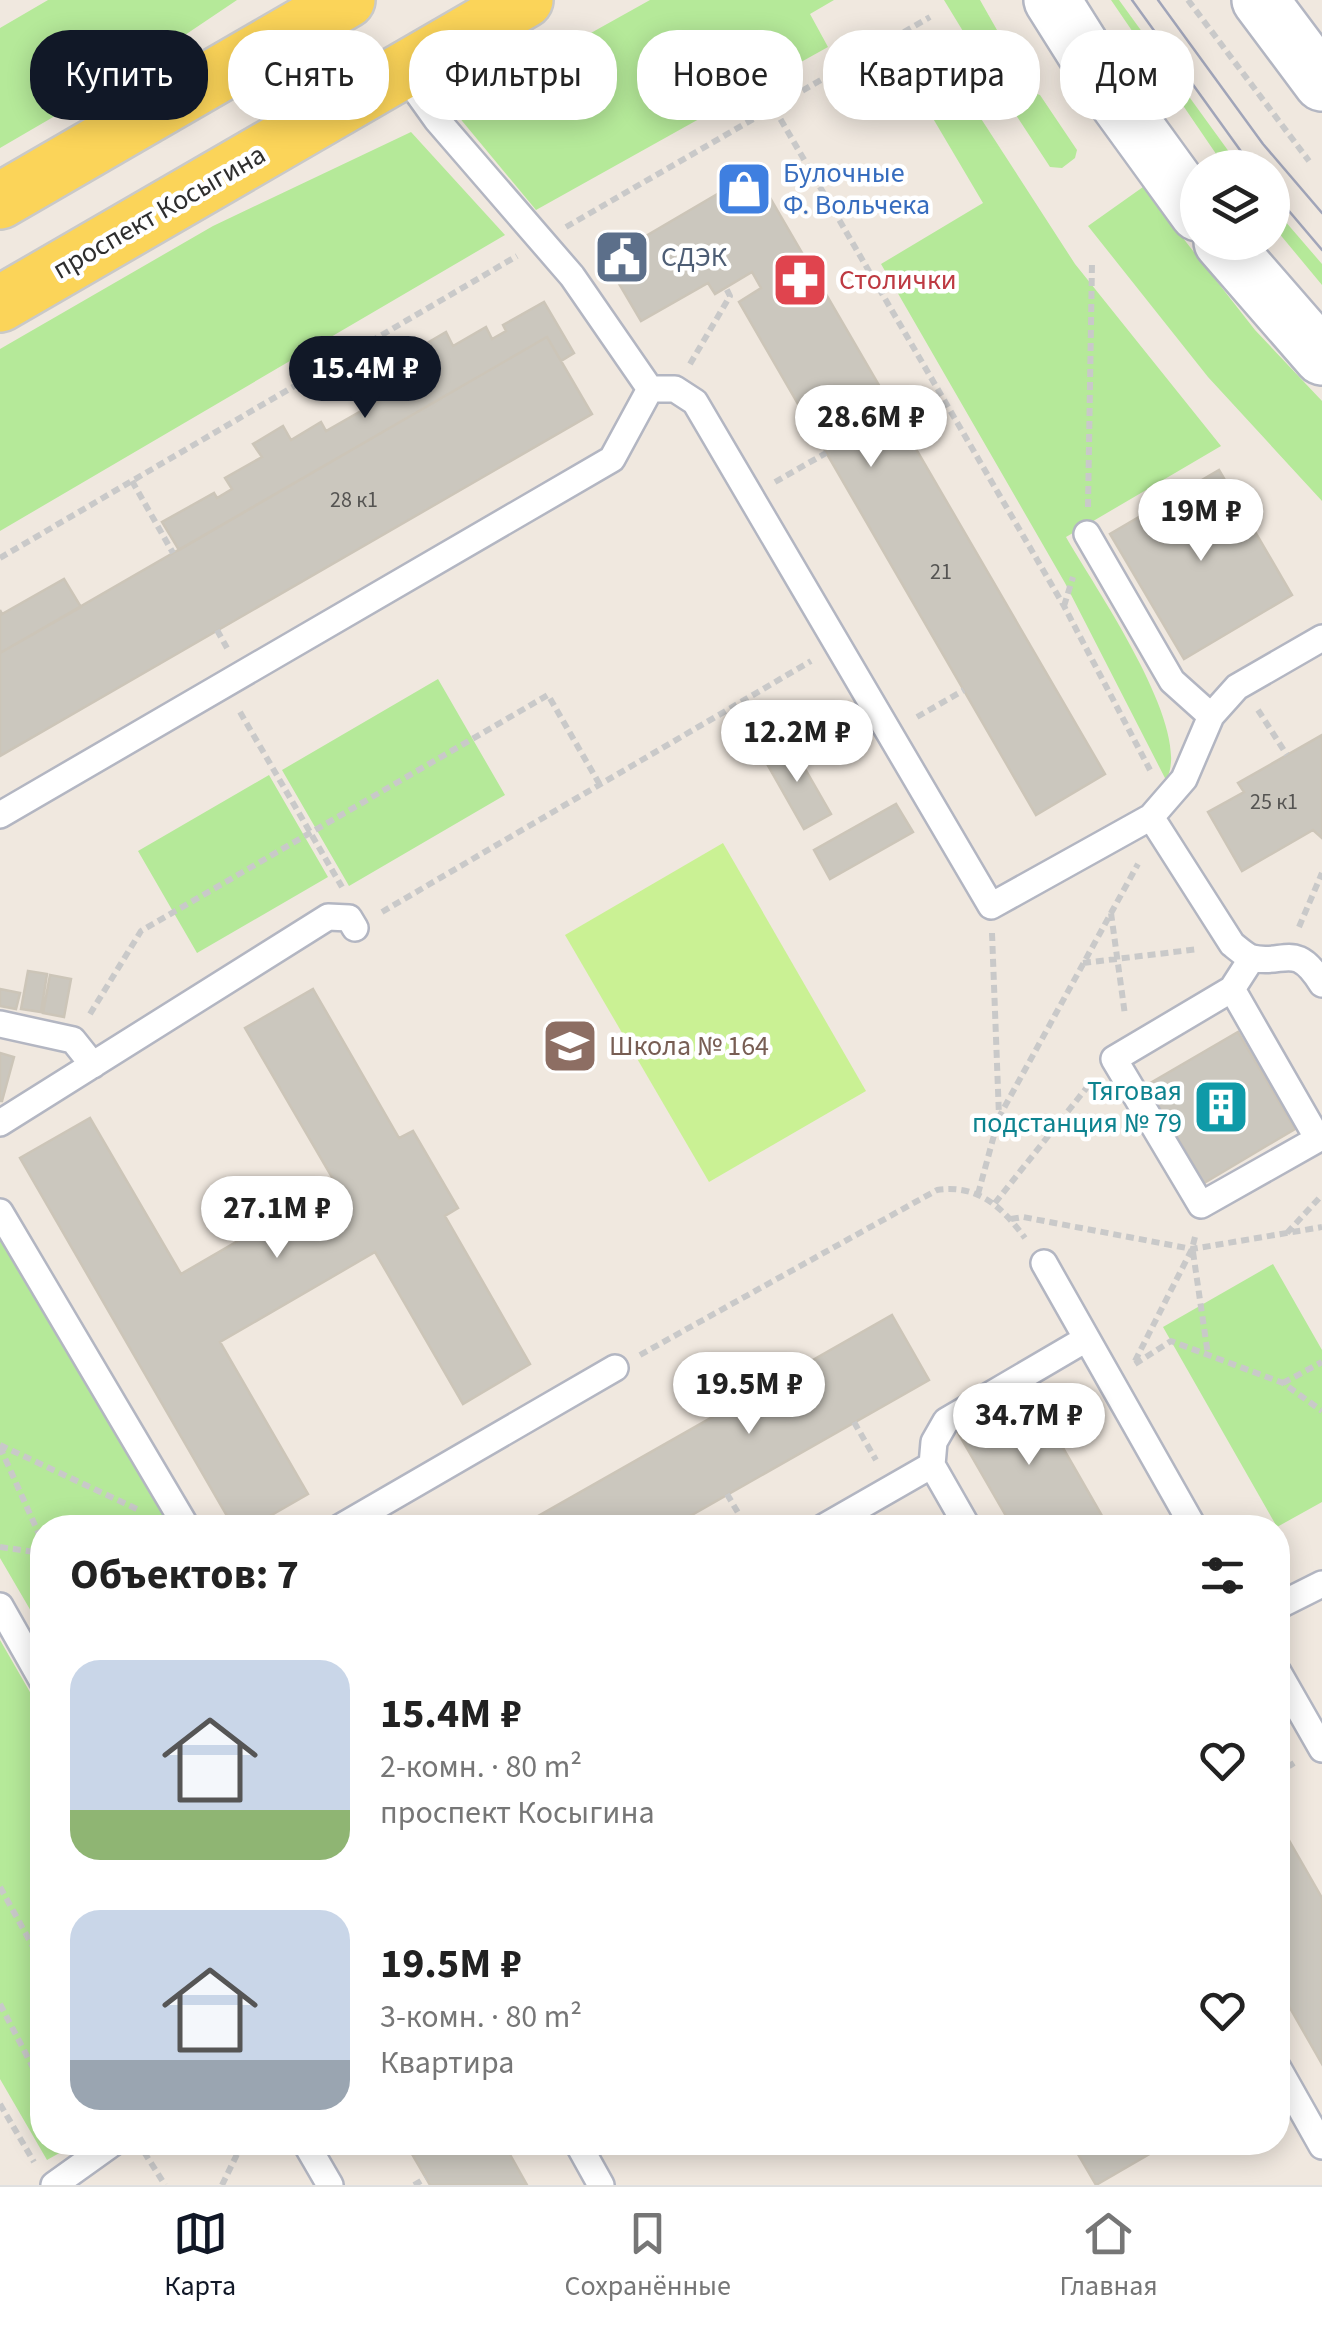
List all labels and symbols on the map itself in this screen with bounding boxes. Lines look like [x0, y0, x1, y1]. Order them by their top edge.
street label: проспект Косыгина [45, 135, 273, 289]
place label: Булочные Ф. Вольчека [783, 153, 930, 225]
shop icon: Булочные Ф. Вольчека [714, 159, 774, 219]
public building icon: СДЭК [592, 227, 652, 287]
place label: СДЭК [661, 237, 728, 277]
pharmacy icon: Столички [770, 250, 830, 310]
place label: Столички [839, 260, 957, 300]
pin: 15.4M ₽ [273, 336, 457, 421]
pin: 28.6M ₽ [779, 385, 963, 470]
pin: 19M ₽ [1131, 479, 1271, 564]
house number: 28 к1 [330, 484, 378, 516]
house number: 21 [930, 556, 952, 588]
pin: 12.2M ₽ [705, 700, 889, 785]
house number: 25 к1 [1250, 786, 1298, 818]
school or university icon: Школа № 164 [540, 1016, 600, 1076]
place label: Школа № 164 [609, 1026, 769, 1066]
place label: Тяговая подстанция № 79 [972, 1071, 1182, 1143]
building icon: Тяговая подстанция № 79 [1191, 1077, 1251, 1137]
pin: 27.1M ₽ [185, 1176, 369, 1261]
pin: 19.5M ₽ [657, 1352, 841, 1437]
pin: 34.7M ₽ [937, 1383, 1121, 1468]

